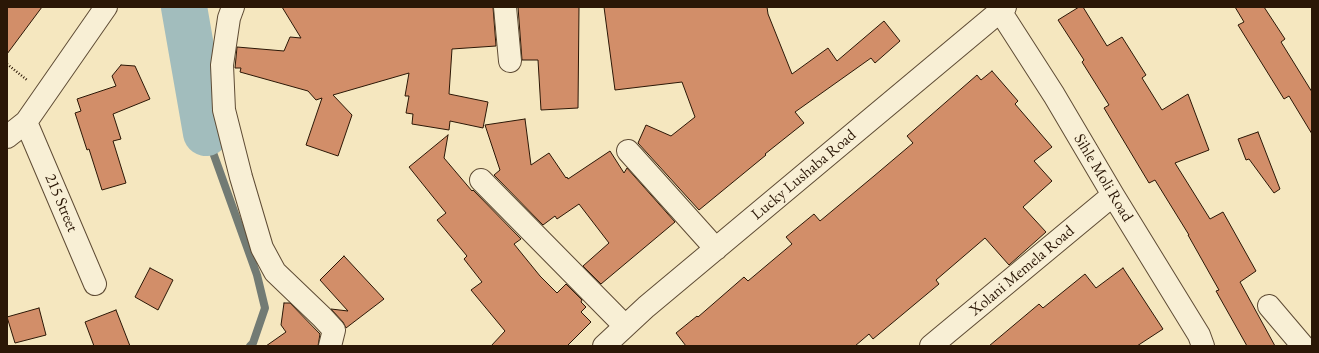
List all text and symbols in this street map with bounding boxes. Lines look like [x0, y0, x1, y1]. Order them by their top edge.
street label: Lucky Lushaba Road [748, 126, 860, 224]
street label: Sihle Moli Road [1069, 131, 1137, 225]
street label: 215 Street [40, 171, 82, 235]
street label: Xolani Memela Road [966, 222, 1078, 320]

